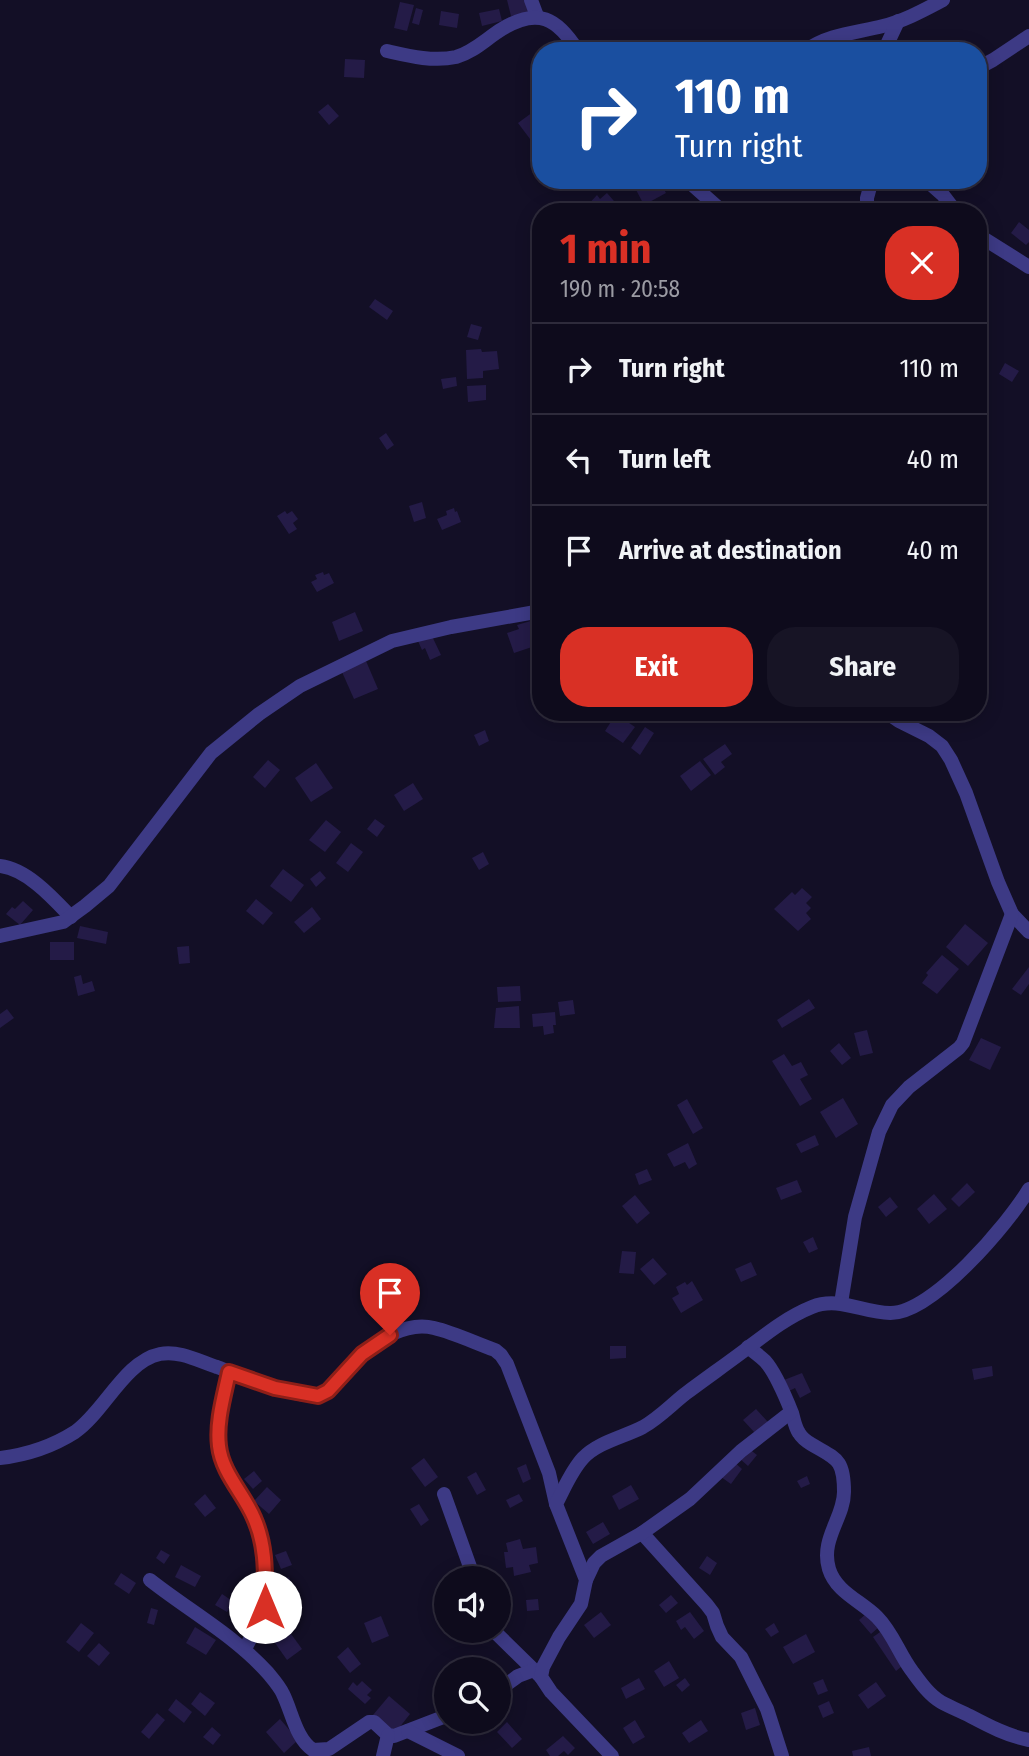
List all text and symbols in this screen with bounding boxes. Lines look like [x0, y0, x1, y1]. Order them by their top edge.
text: 110 m [675, 67, 790, 126]
icon: right [560, 70, 651, 161]
text: Turn right [675, 127, 802, 165]
text: 1 min [560, 224, 651, 274]
button: close [885, 226, 959, 300]
text: 190 m · 20:58 [560, 275, 680, 303]
icon: right [560, 350, 598, 388]
text: Turn right [619, 353, 725, 384]
text: 110 m [899, 353, 959, 384]
icon: left [560, 441, 598, 479]
text: Turn left [619, 444, 711, 475]
text: 40 m [907, 444, 959, 475]
icon: arrive [560, 532, 598, 570]
text: Arrive at destination [619, 535, 842, 566]
text: 40 m [907, 535, 959, 566]
button: Exit [560, 627, 753, 707]
button: Share [767, 627, 959, 707]
pin [360, 1263, 420, 1335]
icon: arrive [371, 1274, 409, 1312]
map controls [434, 1566, 511, 1734]
button: sound [434, 1566, 511, 1643]
position arrow [228, 1570, 302, 1644]
button: search [434, 1657, 511, 1734]

